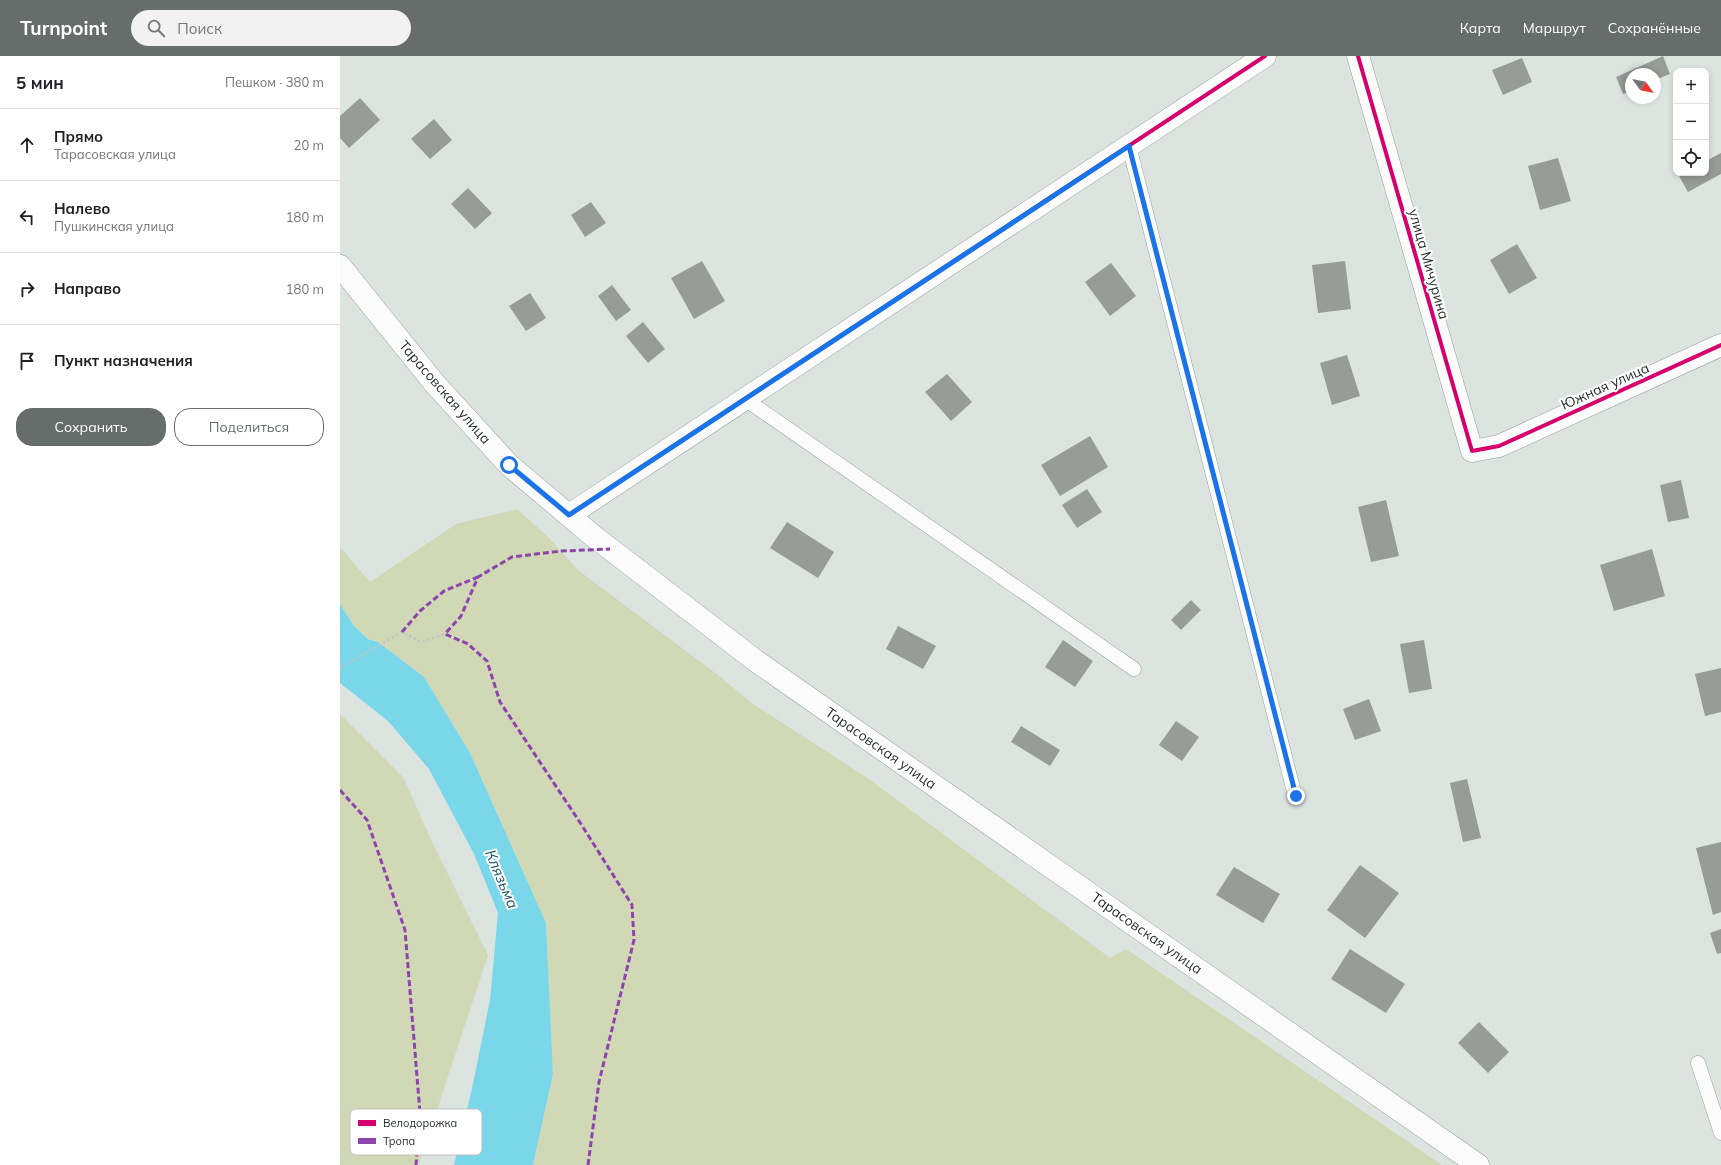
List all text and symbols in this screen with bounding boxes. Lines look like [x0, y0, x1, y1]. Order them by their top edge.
search box [131, 10, 411, 46]
text: Turnpoint [20, 16, 107, 40]
icon: search [145, 17, 167, 39]
text: Поиск [177, 19, 222, 38]
text: Карта [1460, 19, 1501, 37]
text: Маршрут [1523, 19, 1586, 37]
text: Сохранённые [1608, 19, 1701, 37]
north arrow [1625, 68, 1661, 104]
map controls [1673, 68, 1709, 176]
button: + [1673, 68, 1709, 104]
text: 5 мин [16, 72, 64, 93]
text: Пешком · 380 m [225, 74, 324, 90]
button: − [1673, 104, 1709, 140]
text: Прямо [54, 127, 103, 146]
icon: ahead [16, 134, 38, 156]
text: 20 m [294, 137, 324, 153]
button: locate [1673, 140, 1709, 176]
text: Тарасовская улица [54, 146, 176, 162]
text: Налево [54, 199, 110, 218]
icon: left [16, 206, 38, 228]
street label: улица Мичурина [1405, 207, 1453, 321]
text: 180 m [286, 209, 324, 225]
text: Пушкинская улица [54, 218, 174, 234]
icon: right [16, 278, 38, 300]
text: Направо [54, 279, 121, 298]
text: 180 m [286, 281, 324, 297]
street label: Тарасовская улица [395, 337, 495, 447]
icon: arrive [16, 350, 38, 372]
text: Пункт назначения [54, 351, 193, 370]
street label: Южная улица [1558, 358, 1652, 414]
button: Сохранить [16, 408, 166, 446]
button: Поделиться [174, 408, 324, 446]
route start [500, 456, 518, 474]
street label: Тарасовская улица [822, 703, 940, 793]
route end [1287, 787, 1305, 805]
water label: Клязьма [481, 847, 523, 911]
street label: Тарасовская улица [1088, 888, 1206, 978]
legend [350, 1109, 482, 1155]
text: Велодорожка [383, 1116, 457, 1130]
text: Тропа [383, 1134, 415, 1148]

